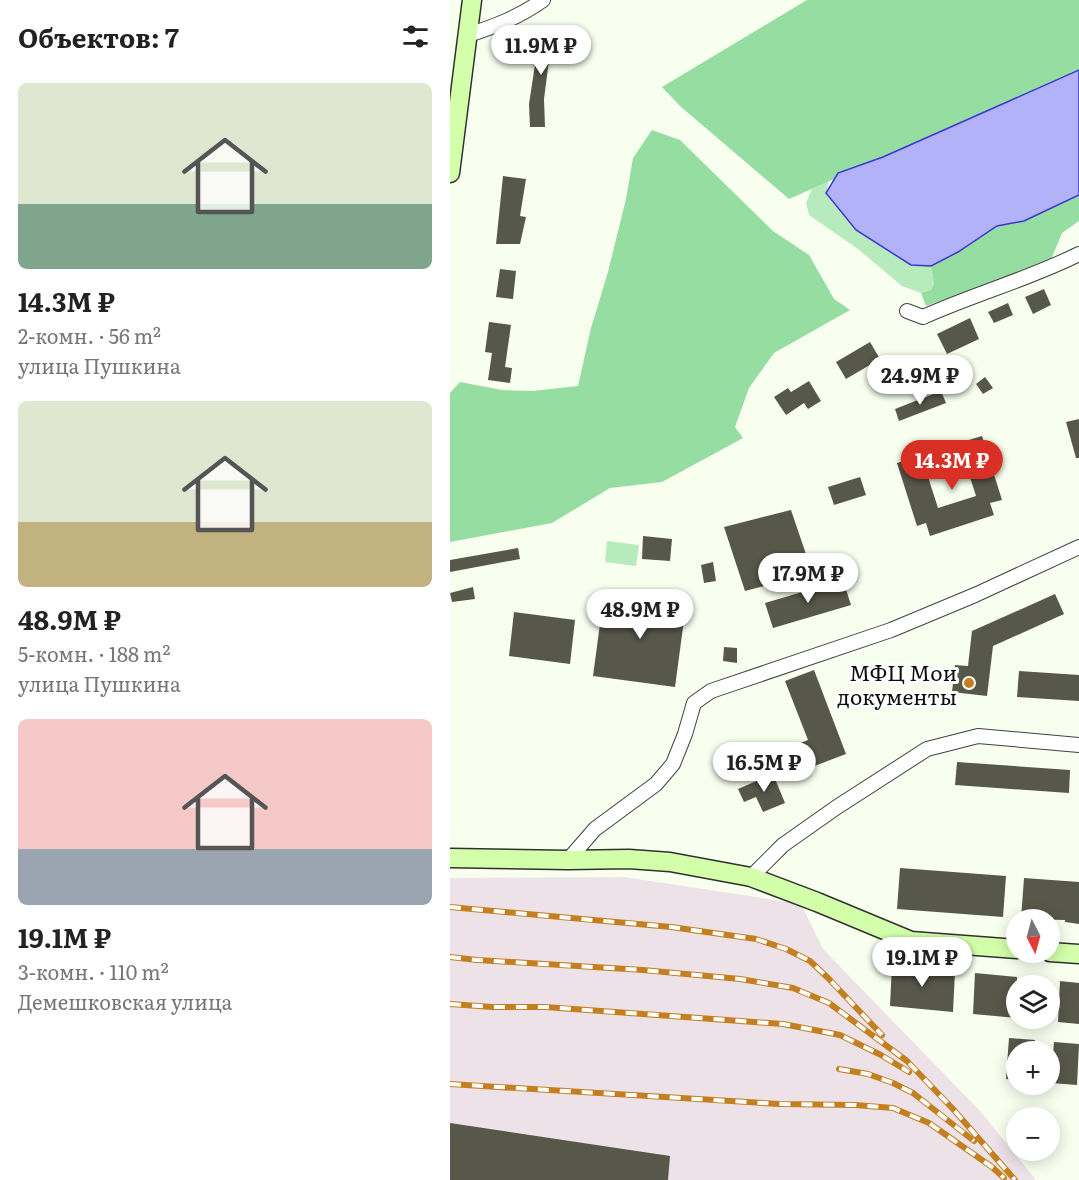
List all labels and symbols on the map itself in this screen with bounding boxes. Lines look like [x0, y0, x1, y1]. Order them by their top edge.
pin: 11.9M ₽ [486, 25, 596, 76]
pin: 24.9M ₽ [865, 355, 975, 406]
pin: 14.3M ₽ [897, 440, 1007, 491]
pin: 17.9M ₽ [753, 553, 863, 604]
pin: 48.9M ₽ [585, 589, 695, 640]
place label: МФЦ Мои документы [837, 656, 957, 711]
marker: МФЦ Мои документы [962, 676, 976, 690]
pin: 16.5M ₽ [709, 742, 819, 793]
north arrow [1006, 909, 1060, 963]
pin: 19.1M ₽ [867, 937, 977, 988]

